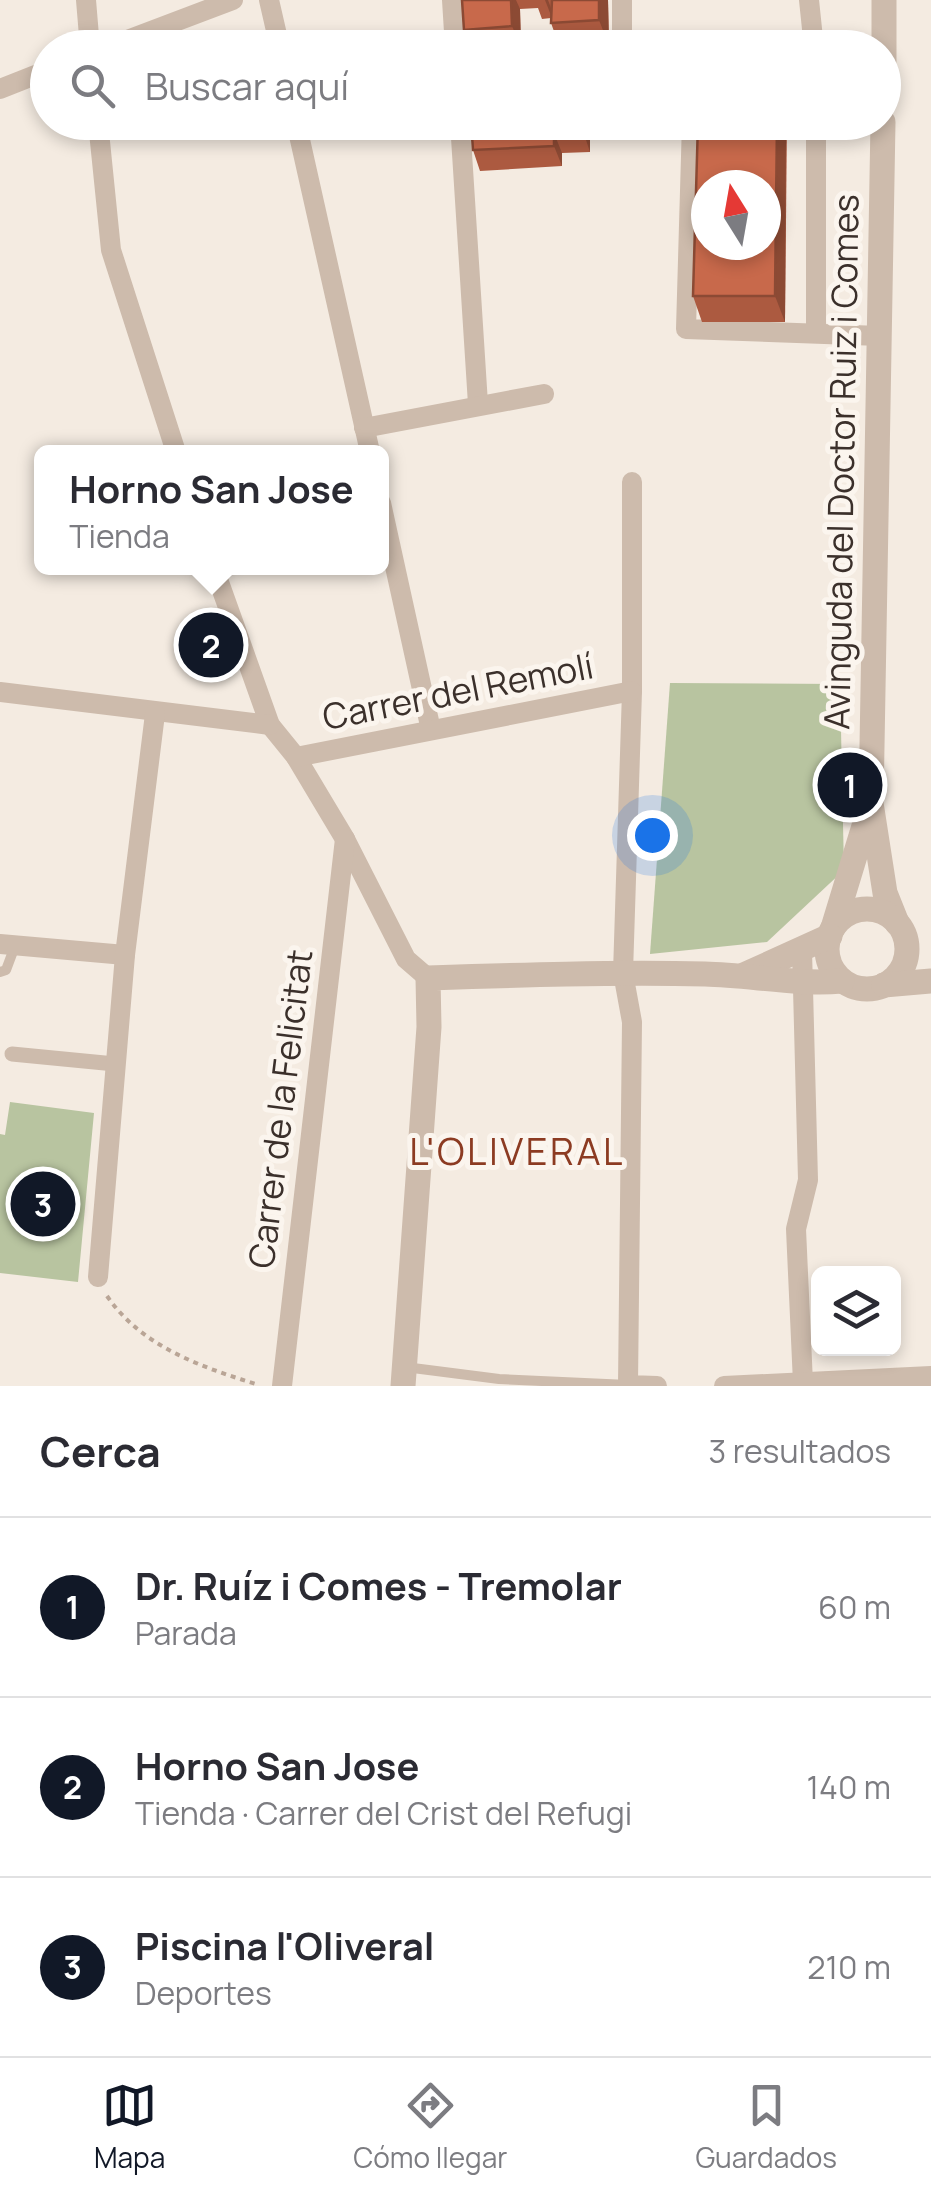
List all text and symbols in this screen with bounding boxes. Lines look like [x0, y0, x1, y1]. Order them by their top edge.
search box [30, 30, 901, 140]
icon: search [65, 58, 120, 113]
text: Buscar aquí [145, 59, 349, 111]
north arrow [691, 170, 781, 260]
street label: Avinguda del Doctor Ruiz i Comes [812, 194, 870, 730]
popup [34, 445, 389, 575]
text: Horno San Jose [69, 462, 354, 514]
text: Tienda [69, 514, 170, 558]
pin: 2 [178, 608, 244, 682]
street label: Carrer del Remolí [319, 641, 597, 741]
pin: 1 [818, 748, 882, 822]
your location [627, 810, 678, 861]
street label: Carrer de la Felicitat [237, 947, 323, 1271]
district label: L'OLIVERAL [409, 1124, 625, 1176]
pin: 3 [10, 1166, 76, 1242]
map controls [811, 1266, 901, 1356]
button: layers [811, 1266, 901, 1356]
text: Cerca [40, 1422, 161, 1480]
text: 3 resultados [709, 1429, 891, 1473]
text: Dr. Ruíz i Comes - Tremolar [135, 1559, 622, 1611]
text: 1 [65, 1585, 80, 1629]
text: 60 m [818, 1585, 891, 1629]
text: Parada [135, 1611, 237, 1655]
text: Horno San Jose [135, 1739, 419, 1791]
text: 2 [63, 1765, 82, 1809]
text: 140 m [807, 1765, 891, 1809]
text: Tienda · Carrer del Crist del Refugi [135, 1791, 632, 1835]
text: Piscina l'Oliveral [135, 1919, 434, 1971]
text: 3 [63, 1945, 82, 1989]
text: 210 m [807, 1945, 891, 1989]
text: Deportes [135, 1971, 272, 2015]
tab: Mapa [94, 2078, 165, 2176]
tab: Cómo llegar [353, 2078, 507, 2176]
tab: Guardados [695, 2078, 837, 2176]

